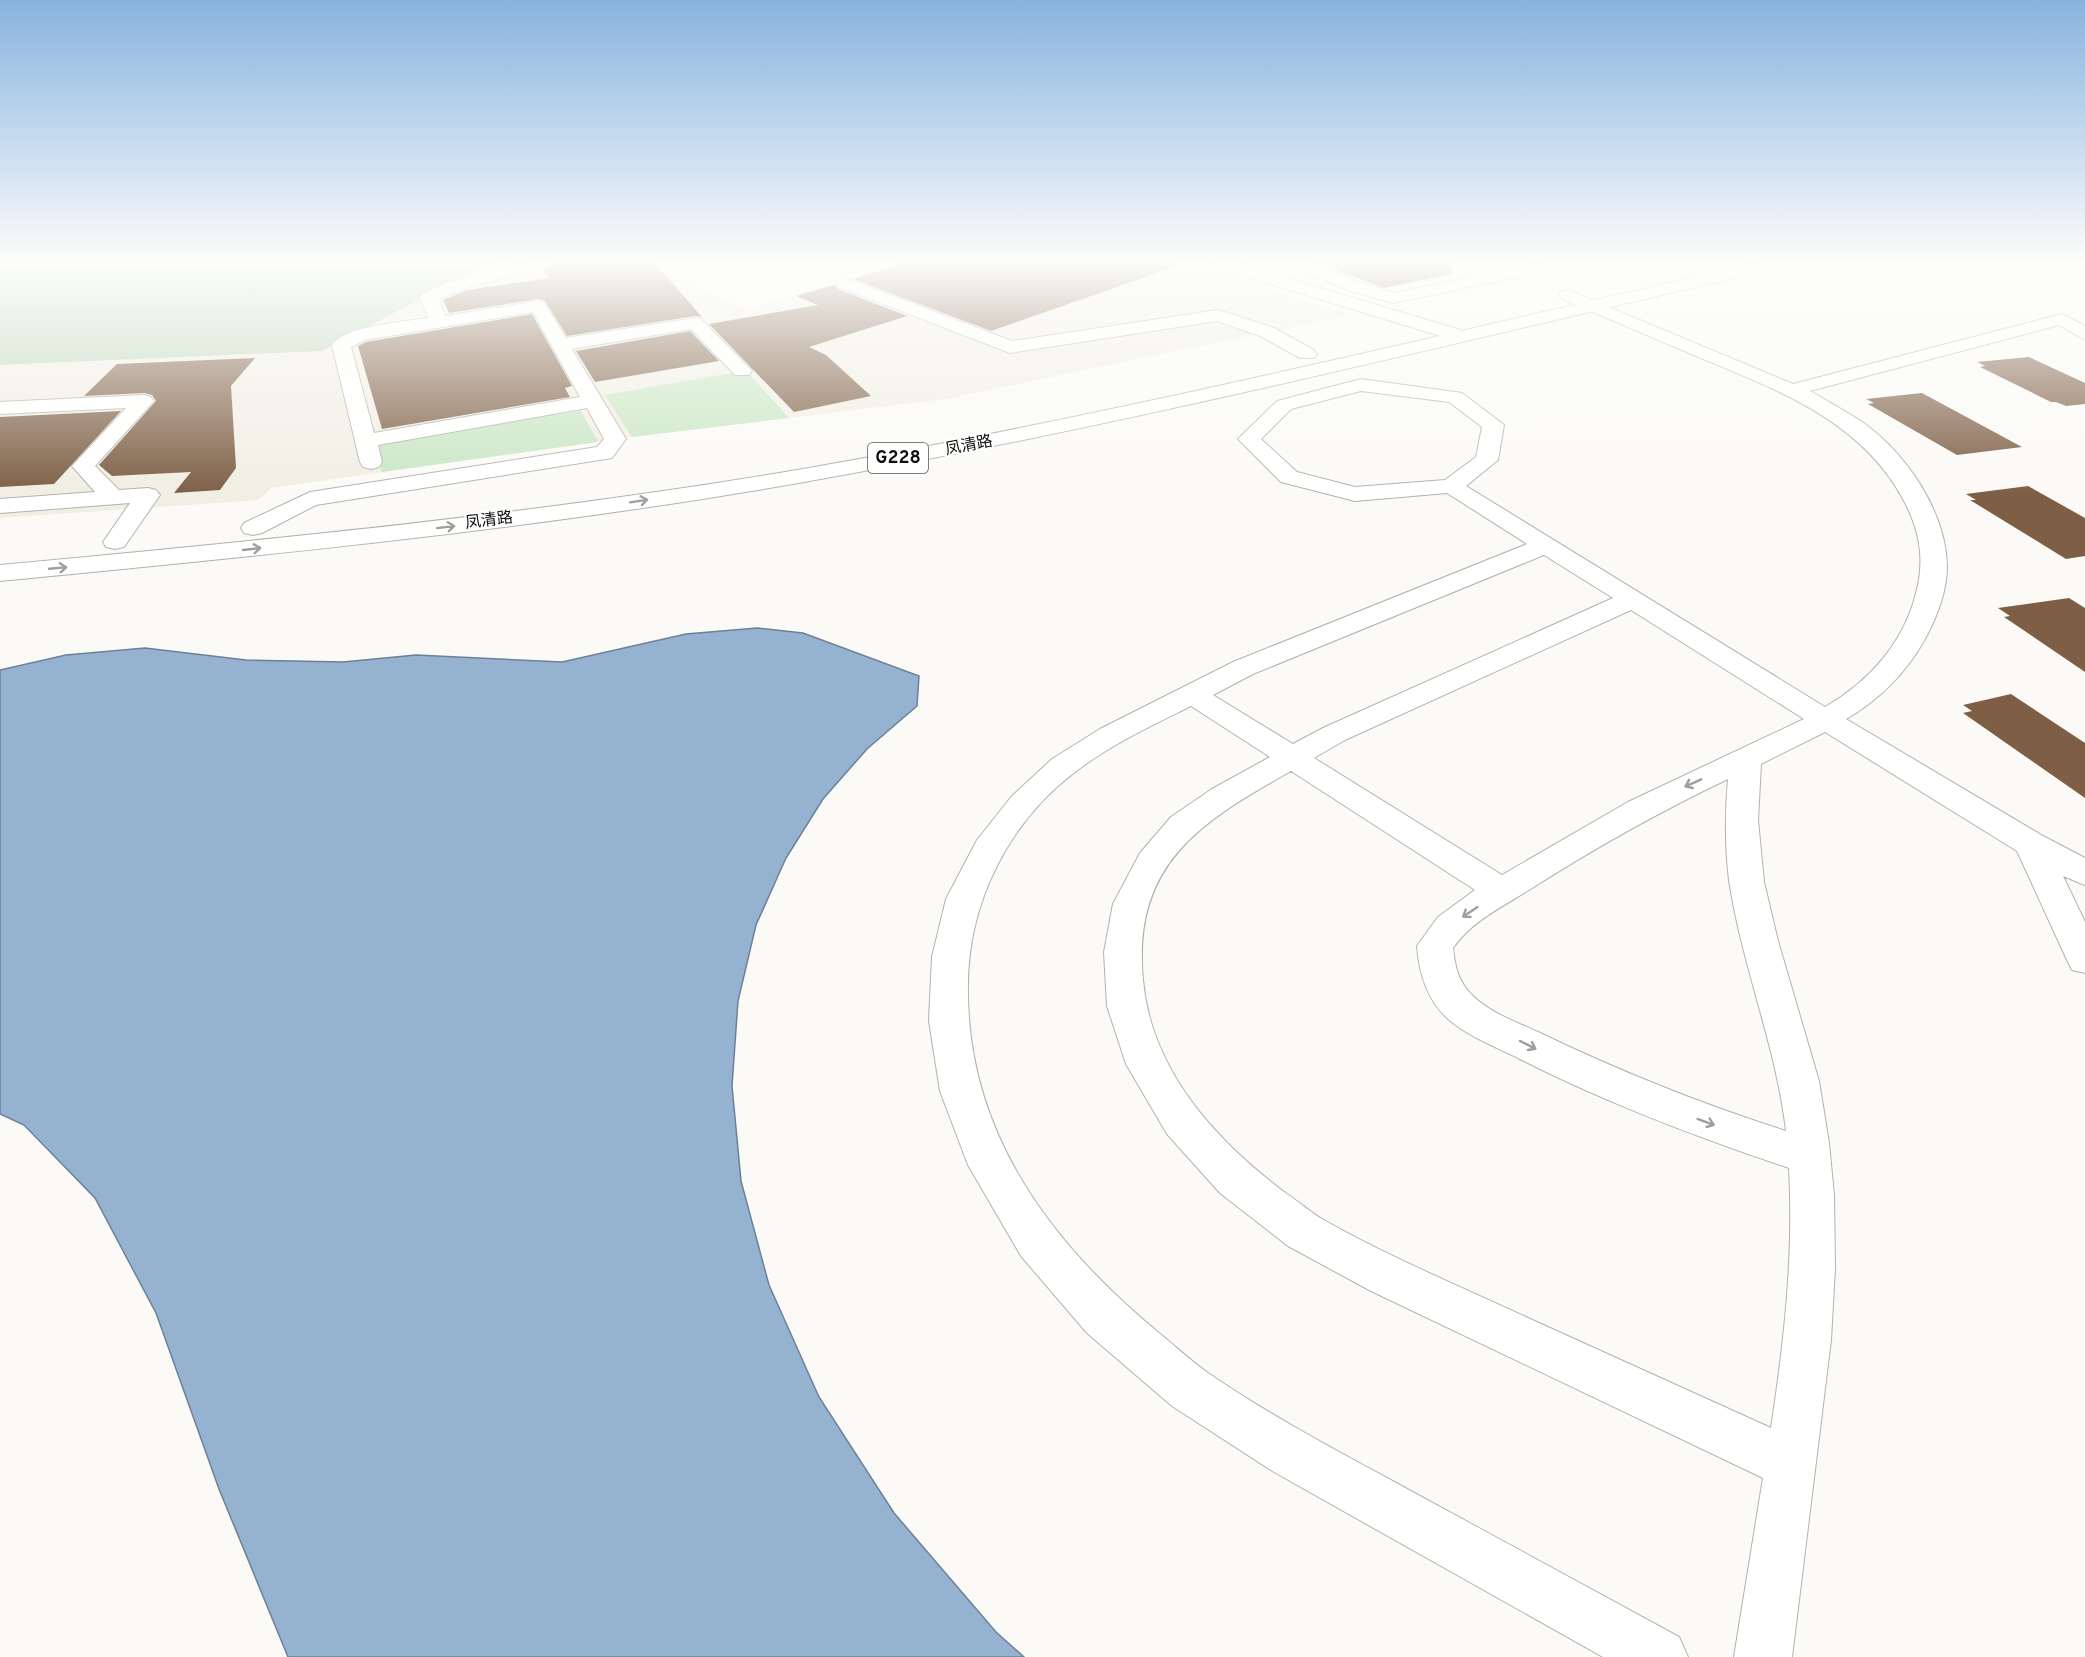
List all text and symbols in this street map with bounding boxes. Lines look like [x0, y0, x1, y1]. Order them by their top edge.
street label: 凤清路 [944, 432, 994, 460]
road number: G228 [868, 443, 928, 473]
one-way arrow [629, 496, 649, 507]
street label: 凤清路 [464, 508, 514, 534]
one-way arrow [436, 521, 455, 532]
one-way arrow [242, 543, 262, 554]
one-way arrow [48, 562, 68, 573]
one-way arrow [1684, 779, 1702, 790]
one-way arrow [1462, 906, 1479, 918]
one-way arrow [1518, 1040, 1536, 1051]
one-way arrow [1697, 1118, 1715, 1129]

